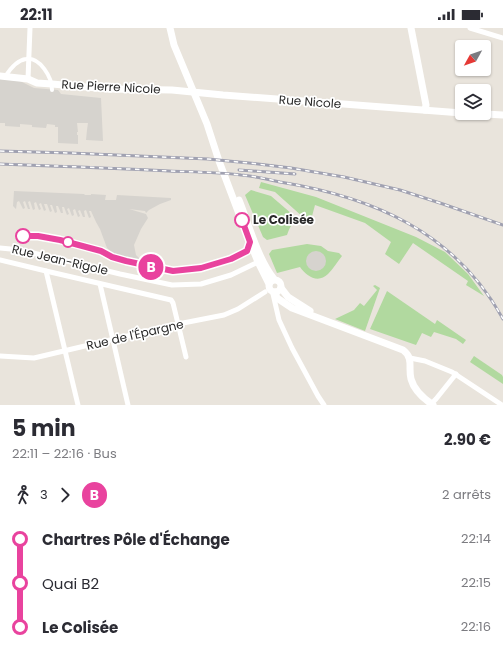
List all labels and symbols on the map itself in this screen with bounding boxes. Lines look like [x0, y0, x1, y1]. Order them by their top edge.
north arrow [455, 40, 491, 76]
street label: Rue Pierre Nicole [61, 75, 161, 98]
street label: Rue Nicole [278, 91, 342, 112]
place label: Le Colisée [253, 211, 315, 228]
marker: Le Colisée [234, 212, 250, 228]
unlabelled marker [15, 228, 31, 244]
unlabelled marker [62, 236, 74, 248]
street label: Rue Jean-Rigole [10, 240, 110, 279]
line badge: B [138, 254, 164, 280]
street label: Rue de l'Épargne [85, 315, 185, 354]

